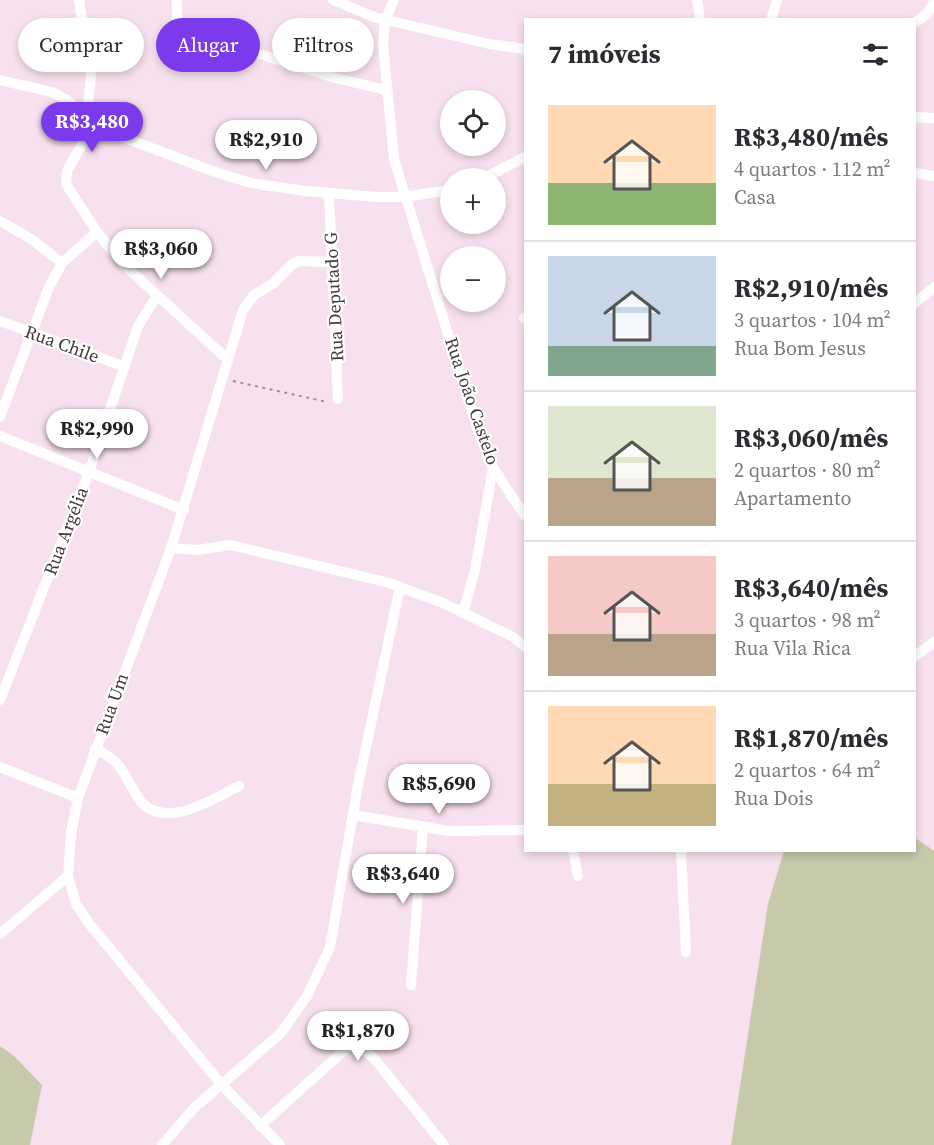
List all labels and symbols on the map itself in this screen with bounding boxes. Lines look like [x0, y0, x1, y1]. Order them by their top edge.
pin: R$3,480 [37, 102, 147, 153]
pin: R$2,910 [211, 120, 321, 171]
pin: R$3,060 [106, 229, 216, 280]
street label: Rua Deputado G [318, 232, 349, 362]
street label: Rua Chile [21, 319, 103, 369]
street label: Rua João Castelo [439, 334, 506, 468]
pin: R$2,990 [42, 409, 152, 460]
street label: Rua Argélia [37, 482, 94, 579]
street label: Rua Um [89, 669, 134, 738]
pin: R$5,690 [384, 764, 494, 815]
pin: R$3,640 [348, 854, 458, 905]
pin: R$1,870 [303, 1011, 413, 1062]

